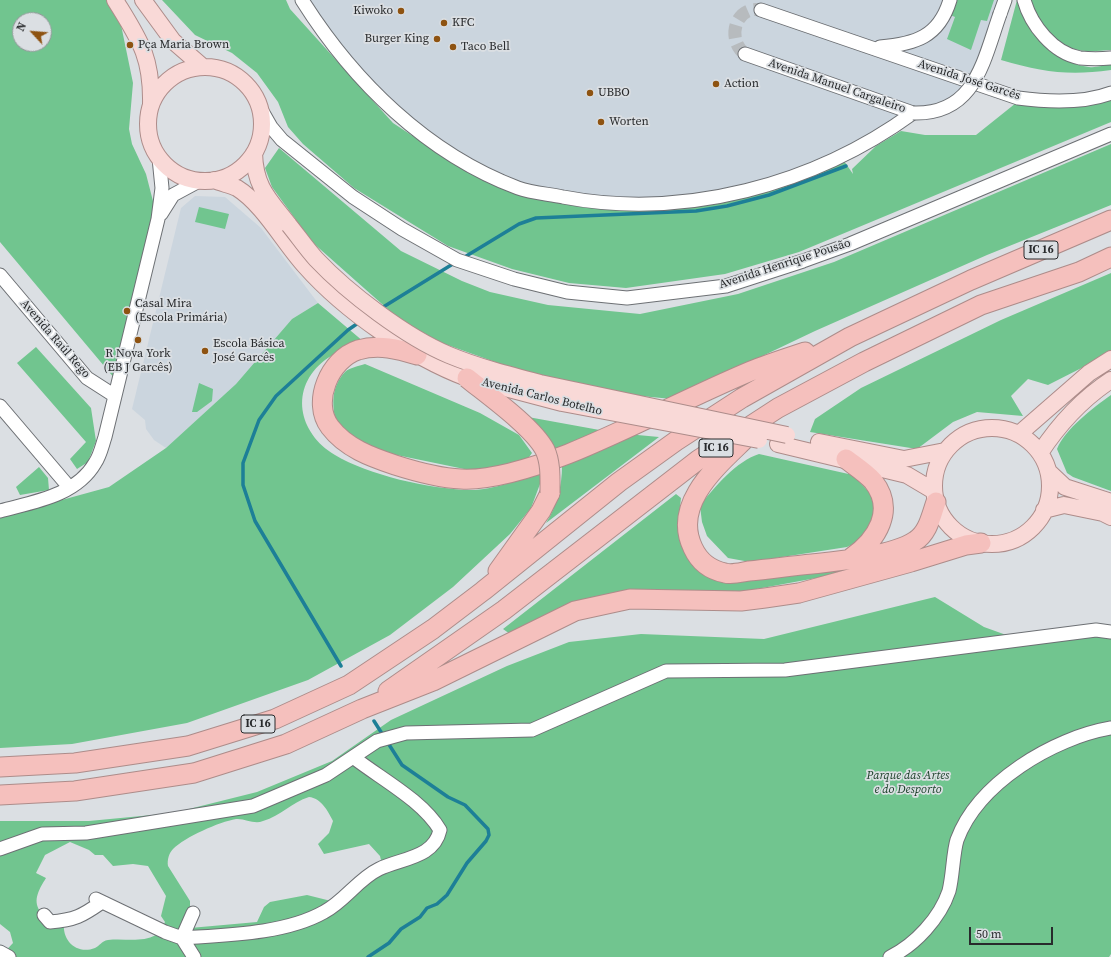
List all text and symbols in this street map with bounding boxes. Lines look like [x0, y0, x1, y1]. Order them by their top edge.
place label: Kiwoko [353, 4, 393, 18]
marker: Kiwoko [396, 6, 406, 16]
north arrow [12, 12, 52, 52]
place label: KFC [452, 16, 474, 30]
marker: KFC [439, 18, 449, 28]
text: N [13, 20, 30, 34]
place label: Burger King [365, 32, 429, 46]
marker: Burger King [432, 34, 442, 44]
place label: Pça Maria Brown [138, 38, 229, 52]
marker: Pça Maria Brown [125, 40, 135, 50]
place label: Taco Bell [461, 40, 510, 54]
marker: Taco Bell [448, 42, 458, 52]
street label: Avenida Manuel Cargaleiro [766, 56, 908, 116]
street label: Avenida José Garcês [916, 57, 1022, 103]
place label: Action [724, 77, 759, 91]
marker: Action [711, 79, 721, 89]
place label: UBBO [598, 86, 630, 100]
marker: UBBO [585, 88, 595, 98]
place label: Worten [609, 115, 649, 129]
marker: Worten [596, 117, 606, 127]
street label: Avenida Henrique Pousão [717, 236, 853, 292]
road number: IC 16 [1024, 241, 1058, 259]
street label: Avenida Raúl Rego [17, 297, 93, 381]
place label: Casal Mira (Escola Primária) [135, 297, 227, 325]
marker: Casal Mira (Escola Primária) [122, 306, 132, 316]
marker: R Nova York (EB J Garcês) [133, 335, 143, 345]
place label: Escola Básica José Garcês [213, 337, 285, 365]
marker: Escola Básica José Garcês [200, 346, 210, 356]
place label: R Nova York (EB J Garcês) [103, 347, 173, 375]
street label: Avenida Carlos Botelho [480, 375, 604, 419]
road number: IC 16 [699, 439, 733, 457]
road number: IC 16 [241, 715, 275, 733]
park label: Parque das Artes e do Desporto [867, 769, 949, 797]
scale bar [971, 919, 1055, 945]
text: 50 m [976, 926, 1002, 942]

